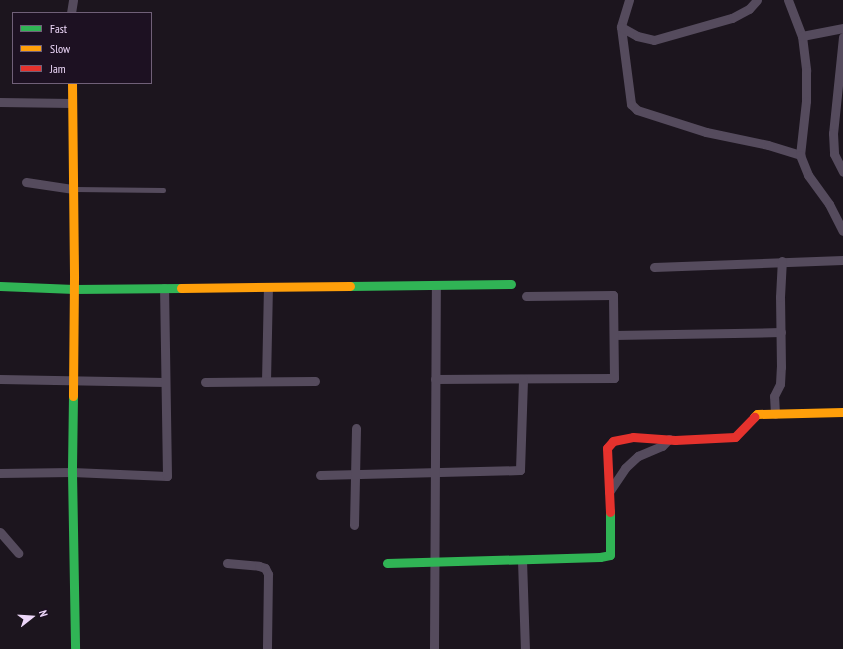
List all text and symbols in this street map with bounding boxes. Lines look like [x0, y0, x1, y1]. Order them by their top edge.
legend [12, 12, 152, 84]
text: Fast [50, 21, 67, 36]
text: Slow [50, 41, 70, 56]
text: Jam [50, 61, 66, 76]
north arrow [12, 597, 52, 637]
text: N [36, 609, 51, 618]

